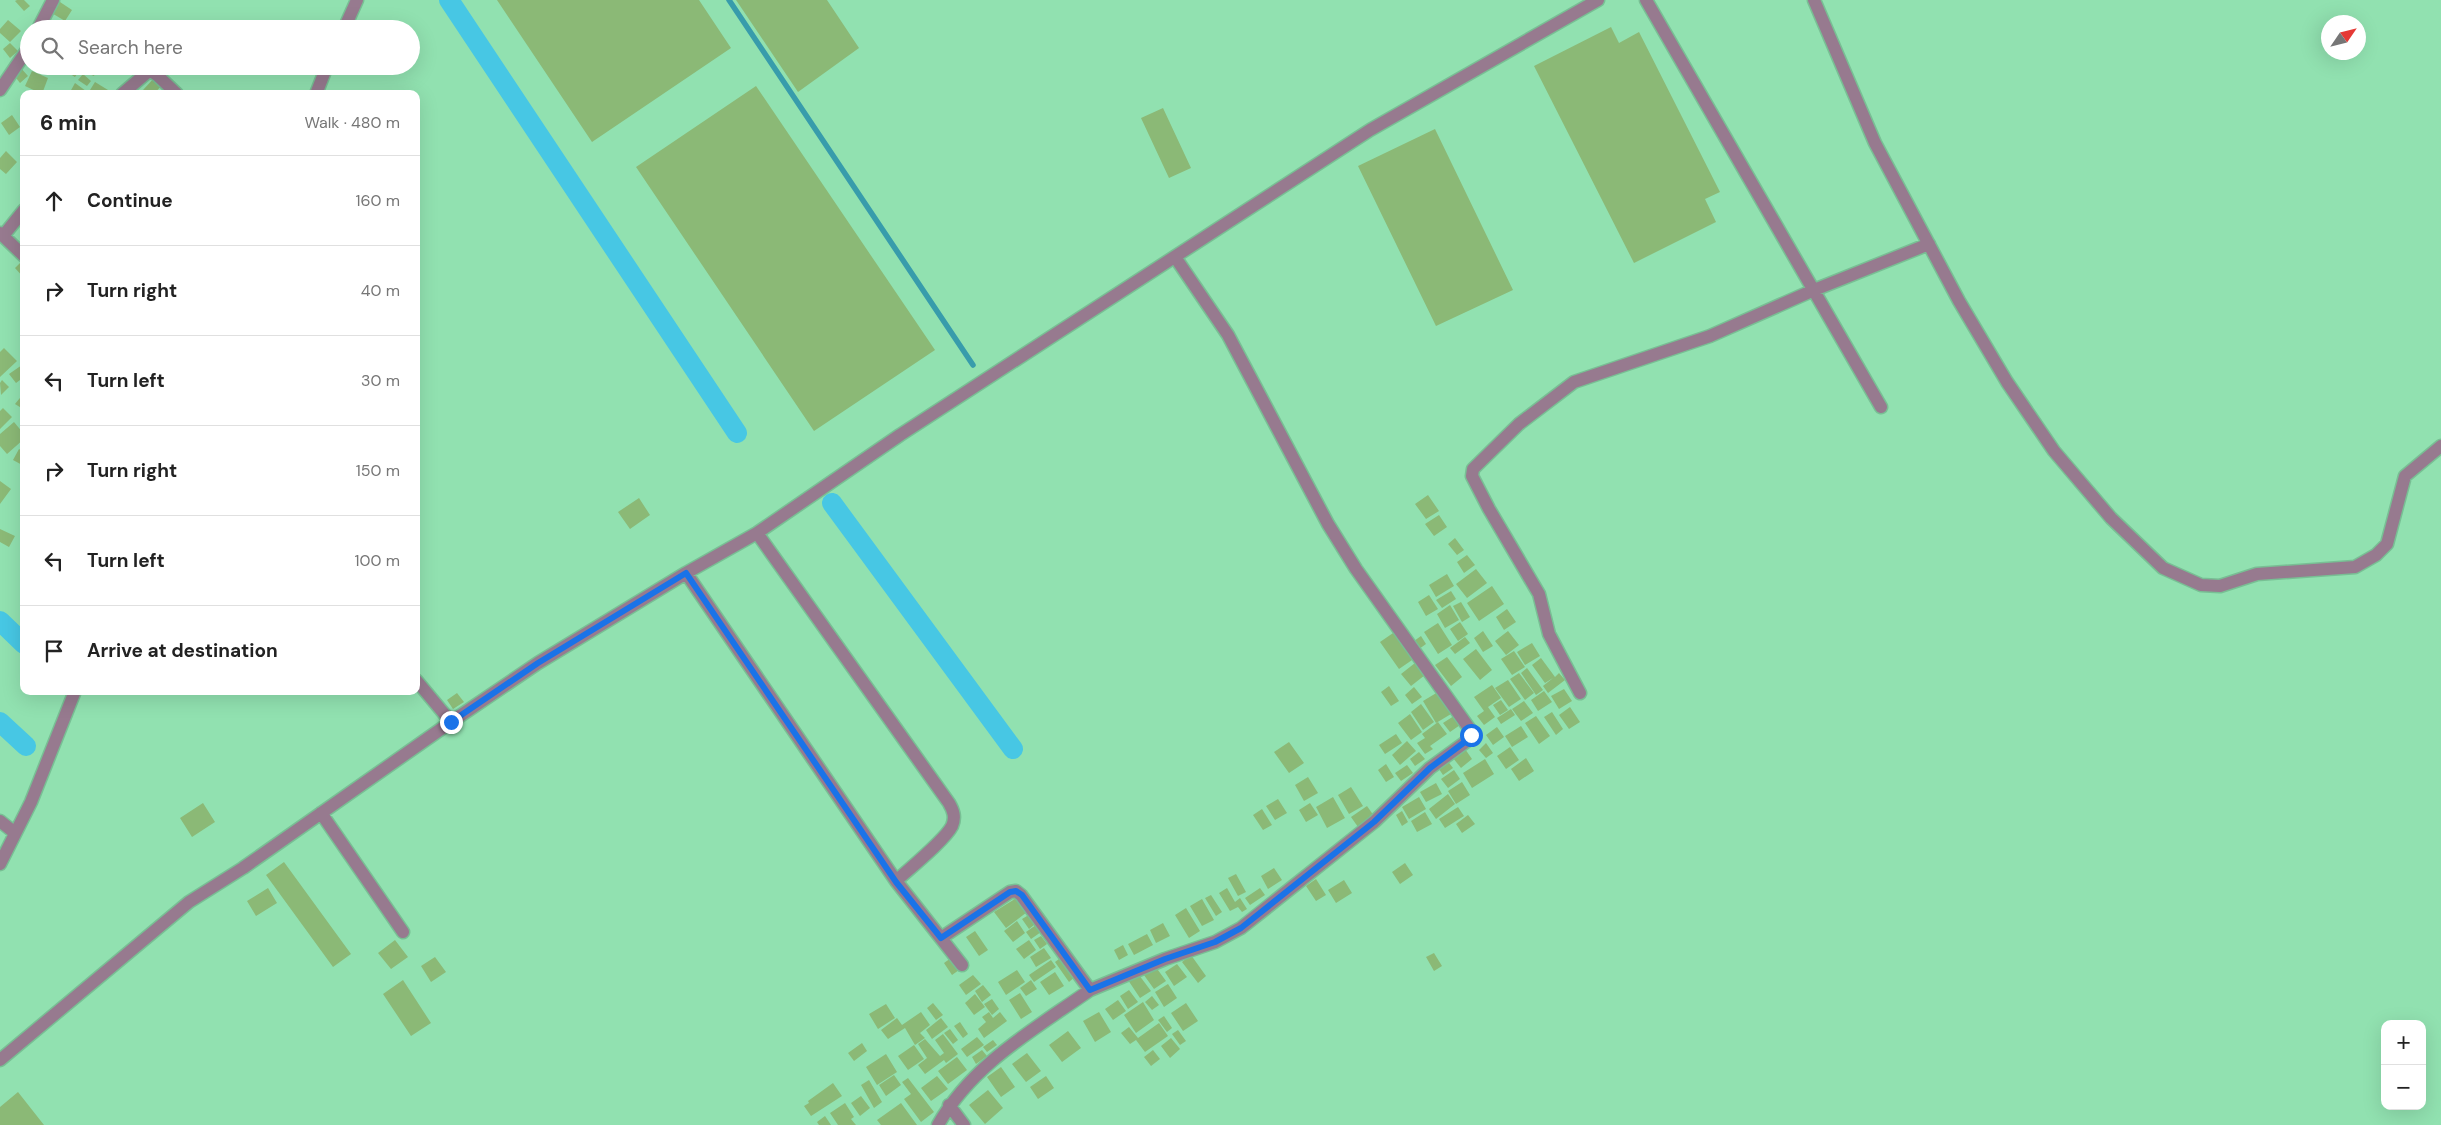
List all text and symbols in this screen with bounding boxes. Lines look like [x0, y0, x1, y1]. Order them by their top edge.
north arrow [2321, 15, 2366, 60]
search box [20, 20, 420, 75]
icon: search [38, 34, 66, 62]
text: Search here [78, 35, 183, 60]
text: 6 min [40, 109, 97, 137]
text: Walk · 480 m [304, 112, 400, 133]
icon: ahead [40, 187, 68, 215]
text: Continue [87, 188, 173, 213]
text: 160 m [356, 190, 400, 211]
icon: right [40, 277, 68, 305]
text: Turn right [87, 278, 177, 303]
text: 40 m [361, 280, 400, 301]
icon: left [40, 367, 68, 395]
text: Turn left [87, 368, 165, 393]
text: 30 m [361, 370, 400, 391]
icon: right [40, 457, 68, 485]
text: Turn right [87, 458, 177, 483]
text: 150 m [356, 460, 400, 481]
icon: left [40, 547, 68, 575]
text: Turn left [87, 548, 165, 573]
text: 100 m [355, 550, 400, 571]
icon: arrive [40, 637, 68, 665]
text: Arrive at destination [87, 638, 278, 663]
route end [440, 711, 463, 734]
route start [1460, 724, 1483, 747]
map controls [2381, 1020, 2426, 1110]
button: + [2381, 1020, 2426, 1065]
button: − [2381, 1065, 2426, 1110]

